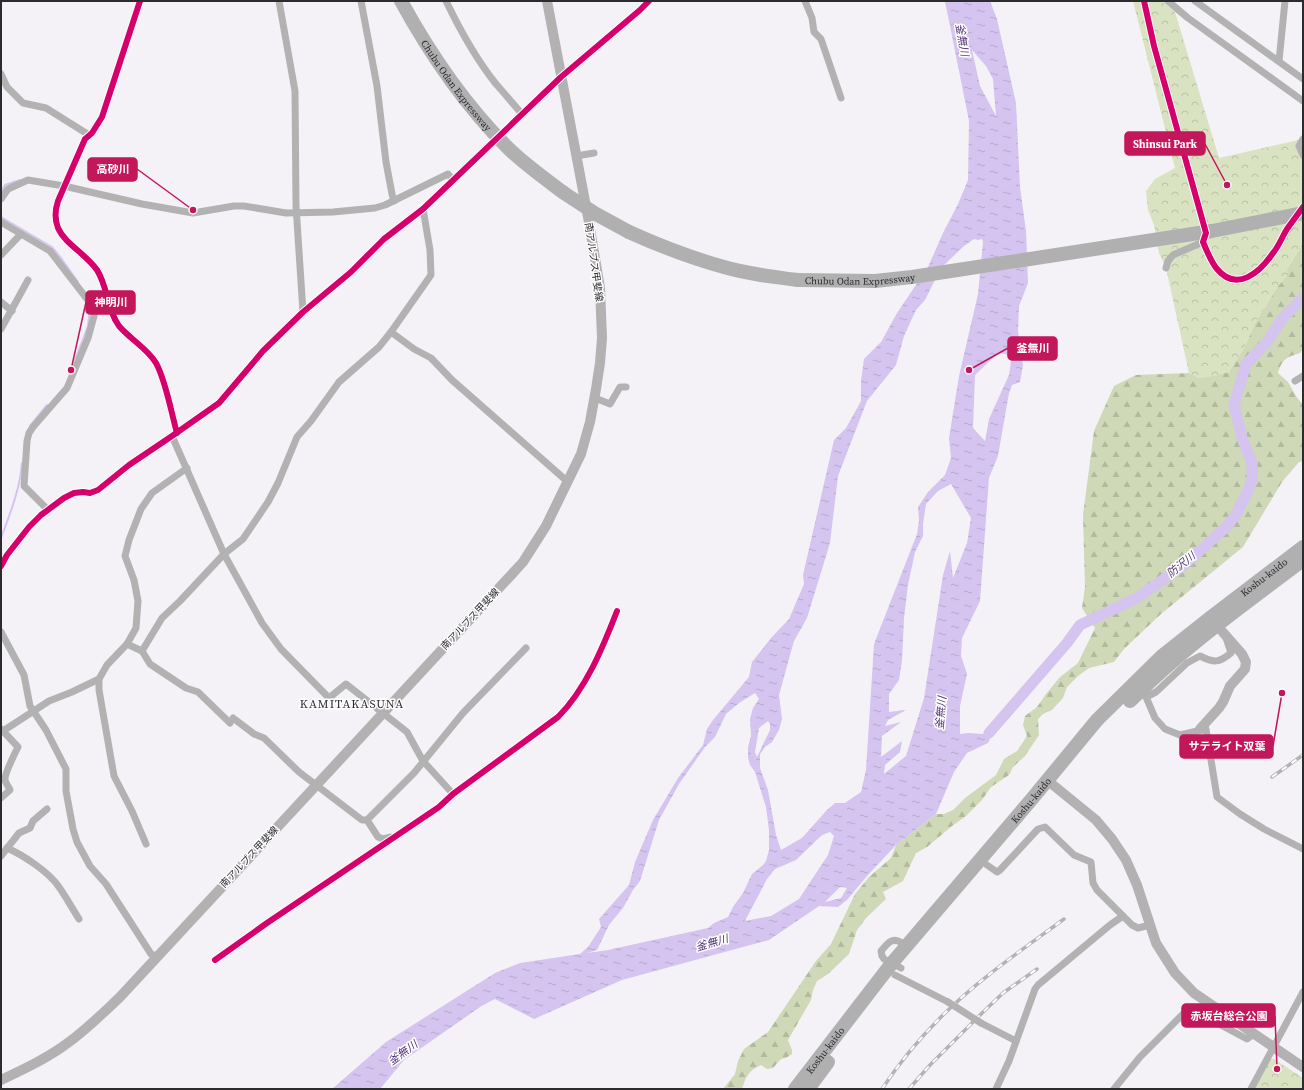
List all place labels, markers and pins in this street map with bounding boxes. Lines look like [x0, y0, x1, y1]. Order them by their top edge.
callout: Shinsui Park [1125, 132, 1205, 155]
callout: 高砂川 [88, 158, 137, 181]
callout: 神明川 [86, 291, 135, 314]
callout: 釜無川 [1008, 337, 1057, 360]
callout: サテライト双葉 [1180, 735, 1273, 758]
callout: 赤坂台総合公園 [1182, 1004, 1275, 1027]

